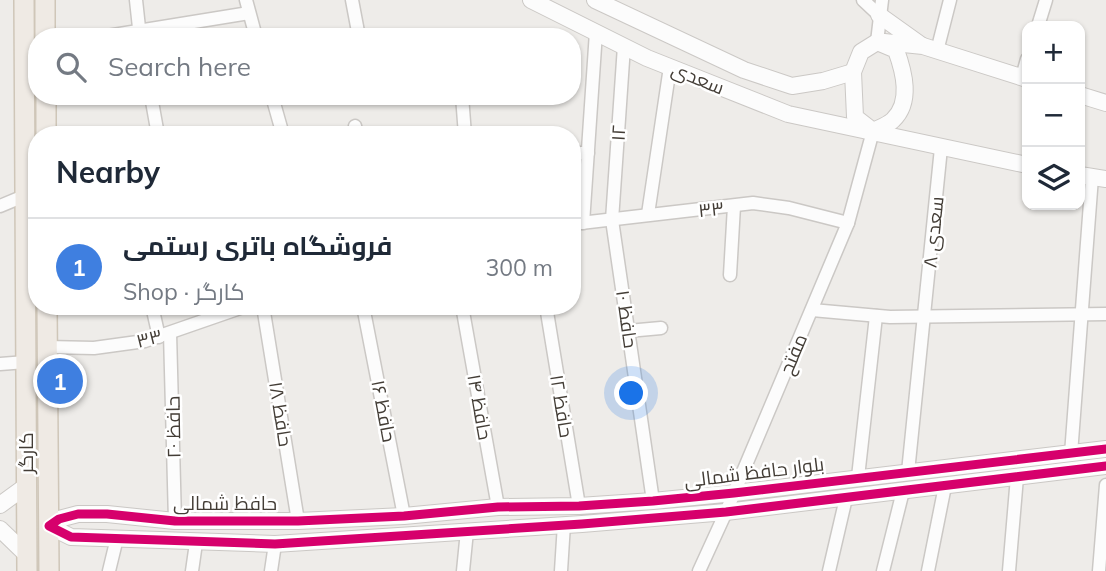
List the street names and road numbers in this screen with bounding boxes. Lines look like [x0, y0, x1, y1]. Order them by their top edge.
street label: سعدی [668, 57, 728, 99]
street label: ۱۲ [605, 124, 631, 142]
street label: سعدی ۸ [917, 195, 949, 269]
street label: ۳۳ [697, 196, 725, 222]
street label: حافظ ۱۰ [611, 288, 643, 350]
street label: ۳۳ [134, 323, 164, 353]
street label: مفتح [774, 330, 814, 379]
street label: حافظ ۱۴ [462, 372, 498, 442]
street label: حافظ ۱۲ [545, 373, 579, 439]
street label: حافظ ۱۶ [366, 378, 402, 444]
street label: حافظ ۱۸ [264, 380, 298, 448]
street label: حافظ ۲۰ [160, 396, 186, 458]
street label: کارگر [14, 432, 38, 475]
street label: بلوار حافظ شمالی [683, 452, 825, 492]
street label: حافظ شمالی [173, 491, 277, 515]

